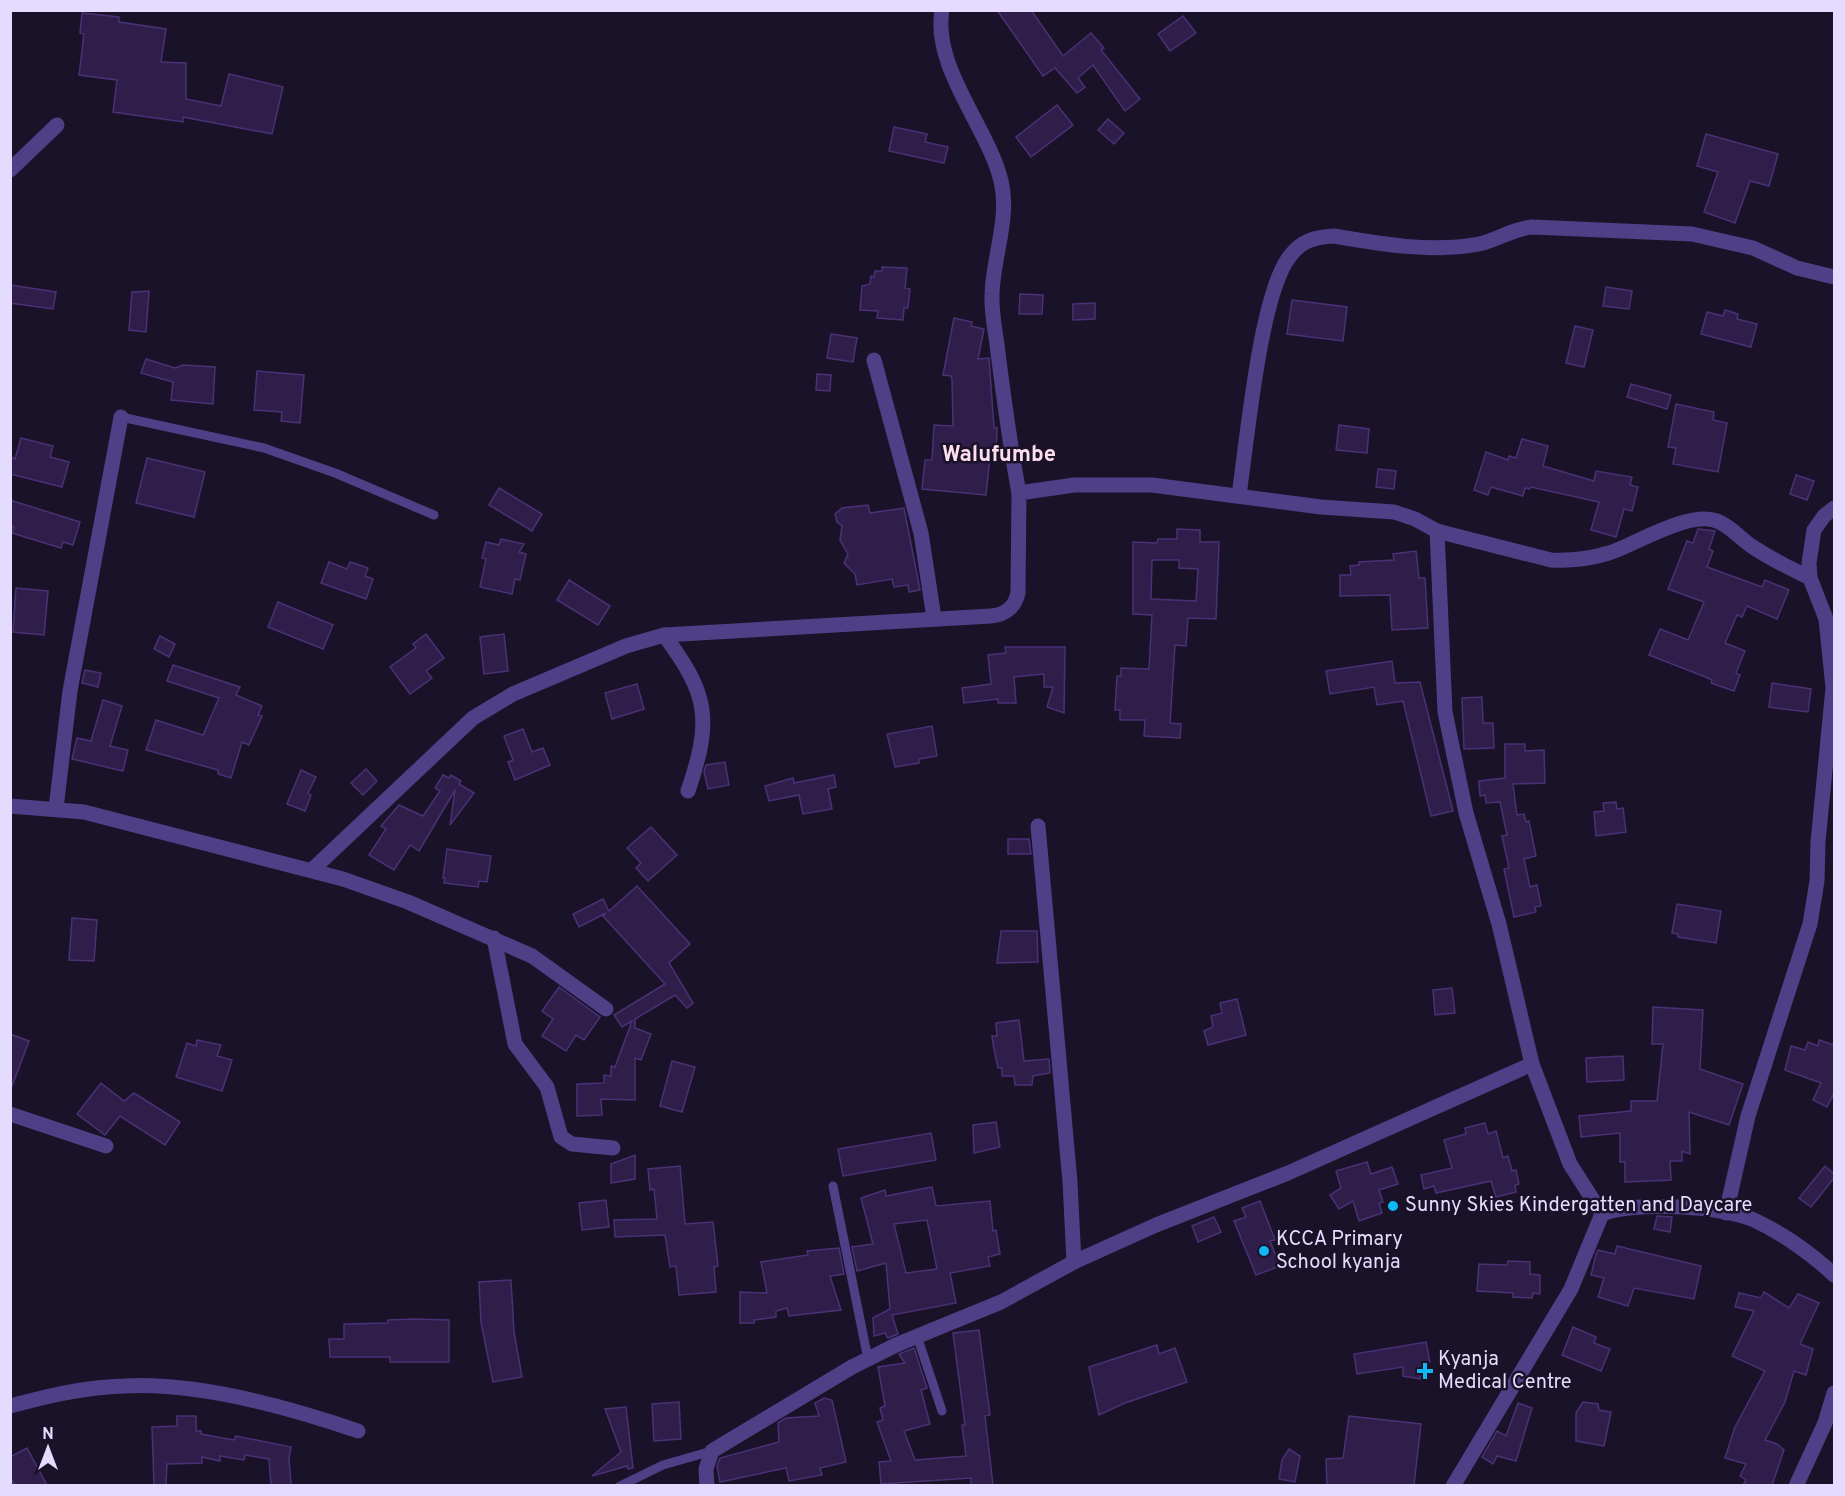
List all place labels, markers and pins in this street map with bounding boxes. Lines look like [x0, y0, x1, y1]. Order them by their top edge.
place label: Sunny Skies Kindergatten and Daycare [1405, 1193, 1752, 1219]
marker: Sunny Skies Kindergatten and Daycare [1386, 1199, 1400, 1213]
place label: KCCA Primary School kyanja [1276, 1227, 1403, 1276]
marker: KCCA Primary School kyanja [1257, 1244, 1271, 1258]
place label: Kyanja Medical Centre [1438, 1347, 1572, 1396]
marker: Kyanja Medical Centre [1416, 1362, 1434, 1380]

